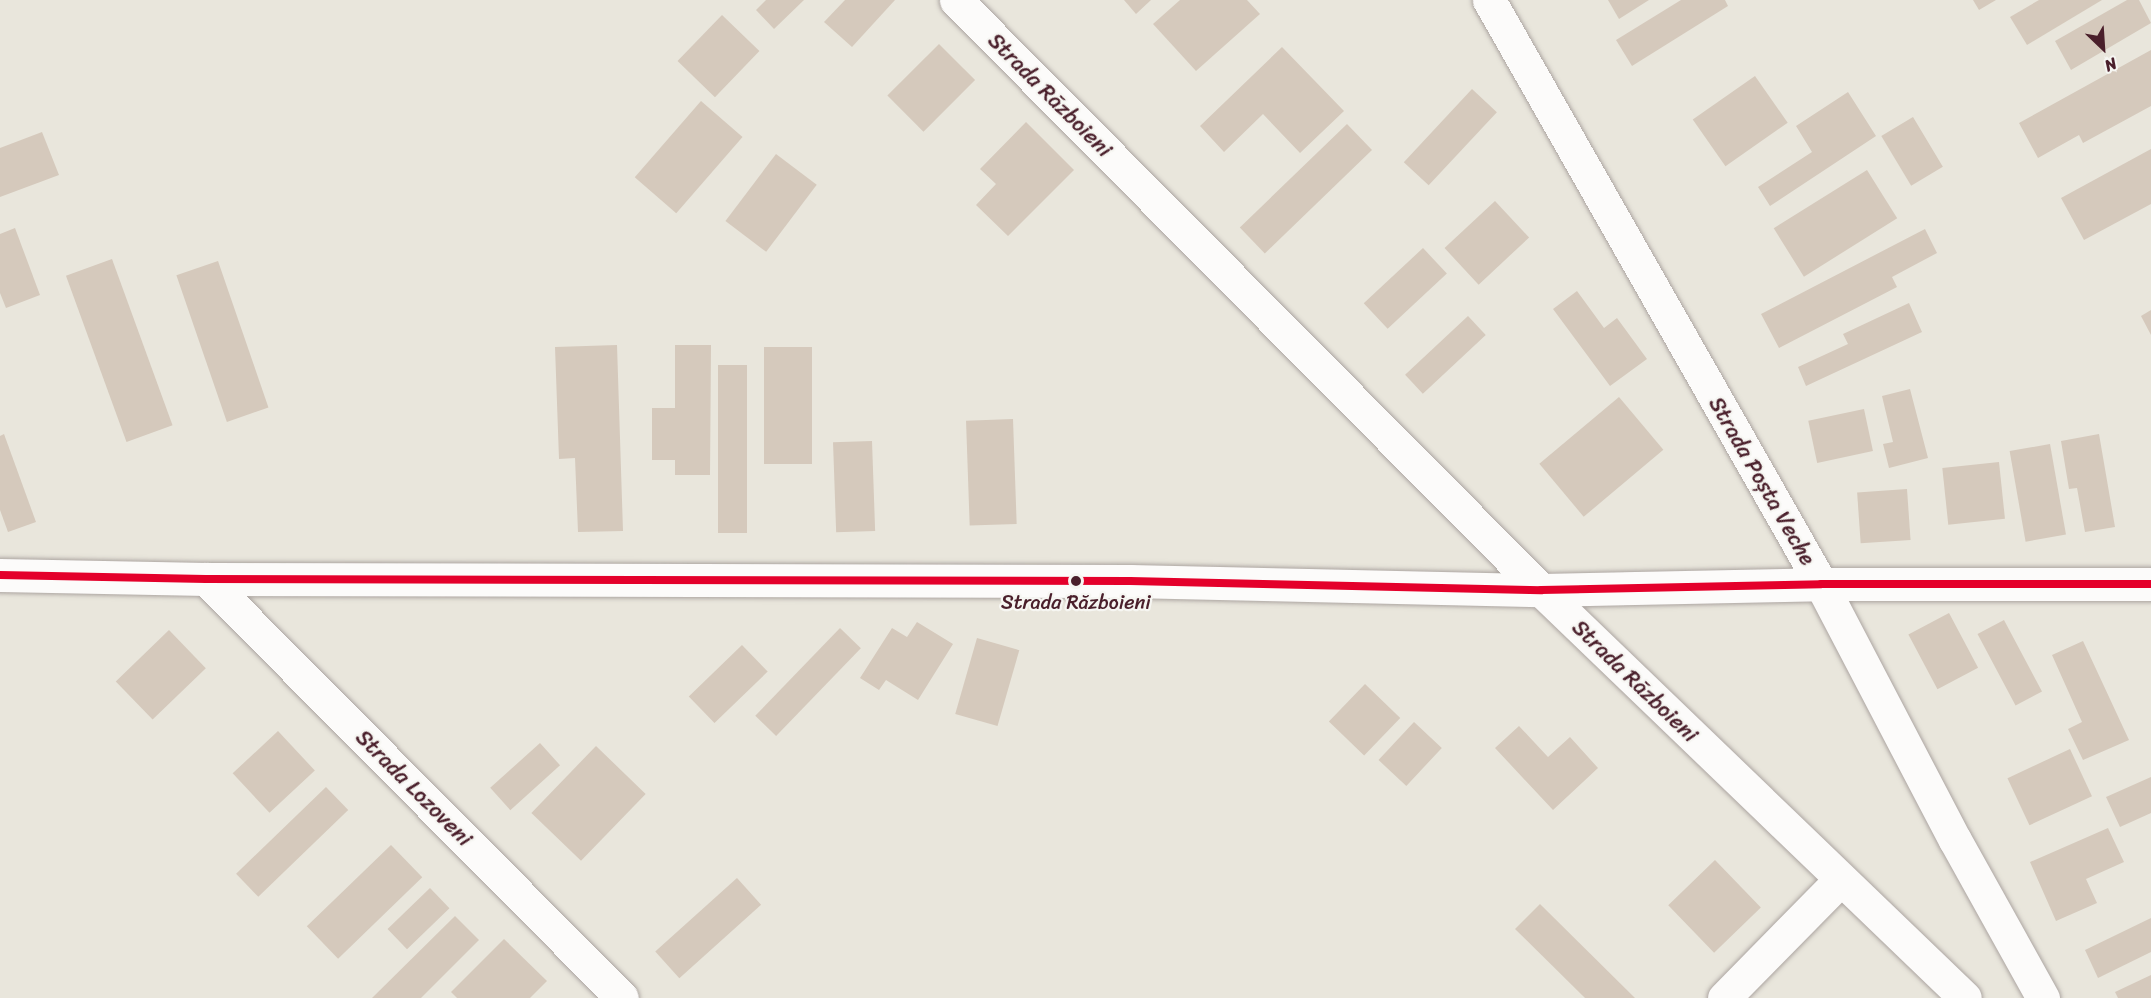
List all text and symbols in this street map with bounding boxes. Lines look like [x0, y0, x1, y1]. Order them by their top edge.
north arrow [2073, 18, 2133, 78]
street label: Strada Războieni [983, 28, 1117, 162]
text: N [2100, 49, 2122, 80]
street label: Strada Poșta Veche [1703, 392, 1821, 570]
marker: Strada Războieni [1070, 575, 1082, 587]
place label: Strada Războieni [1001, 590, 1151, 614]
street label: Strada Războieni [1567, 614, 1703, 748]
street label: Strada Lozoveni [350, 724, 478, 852]

